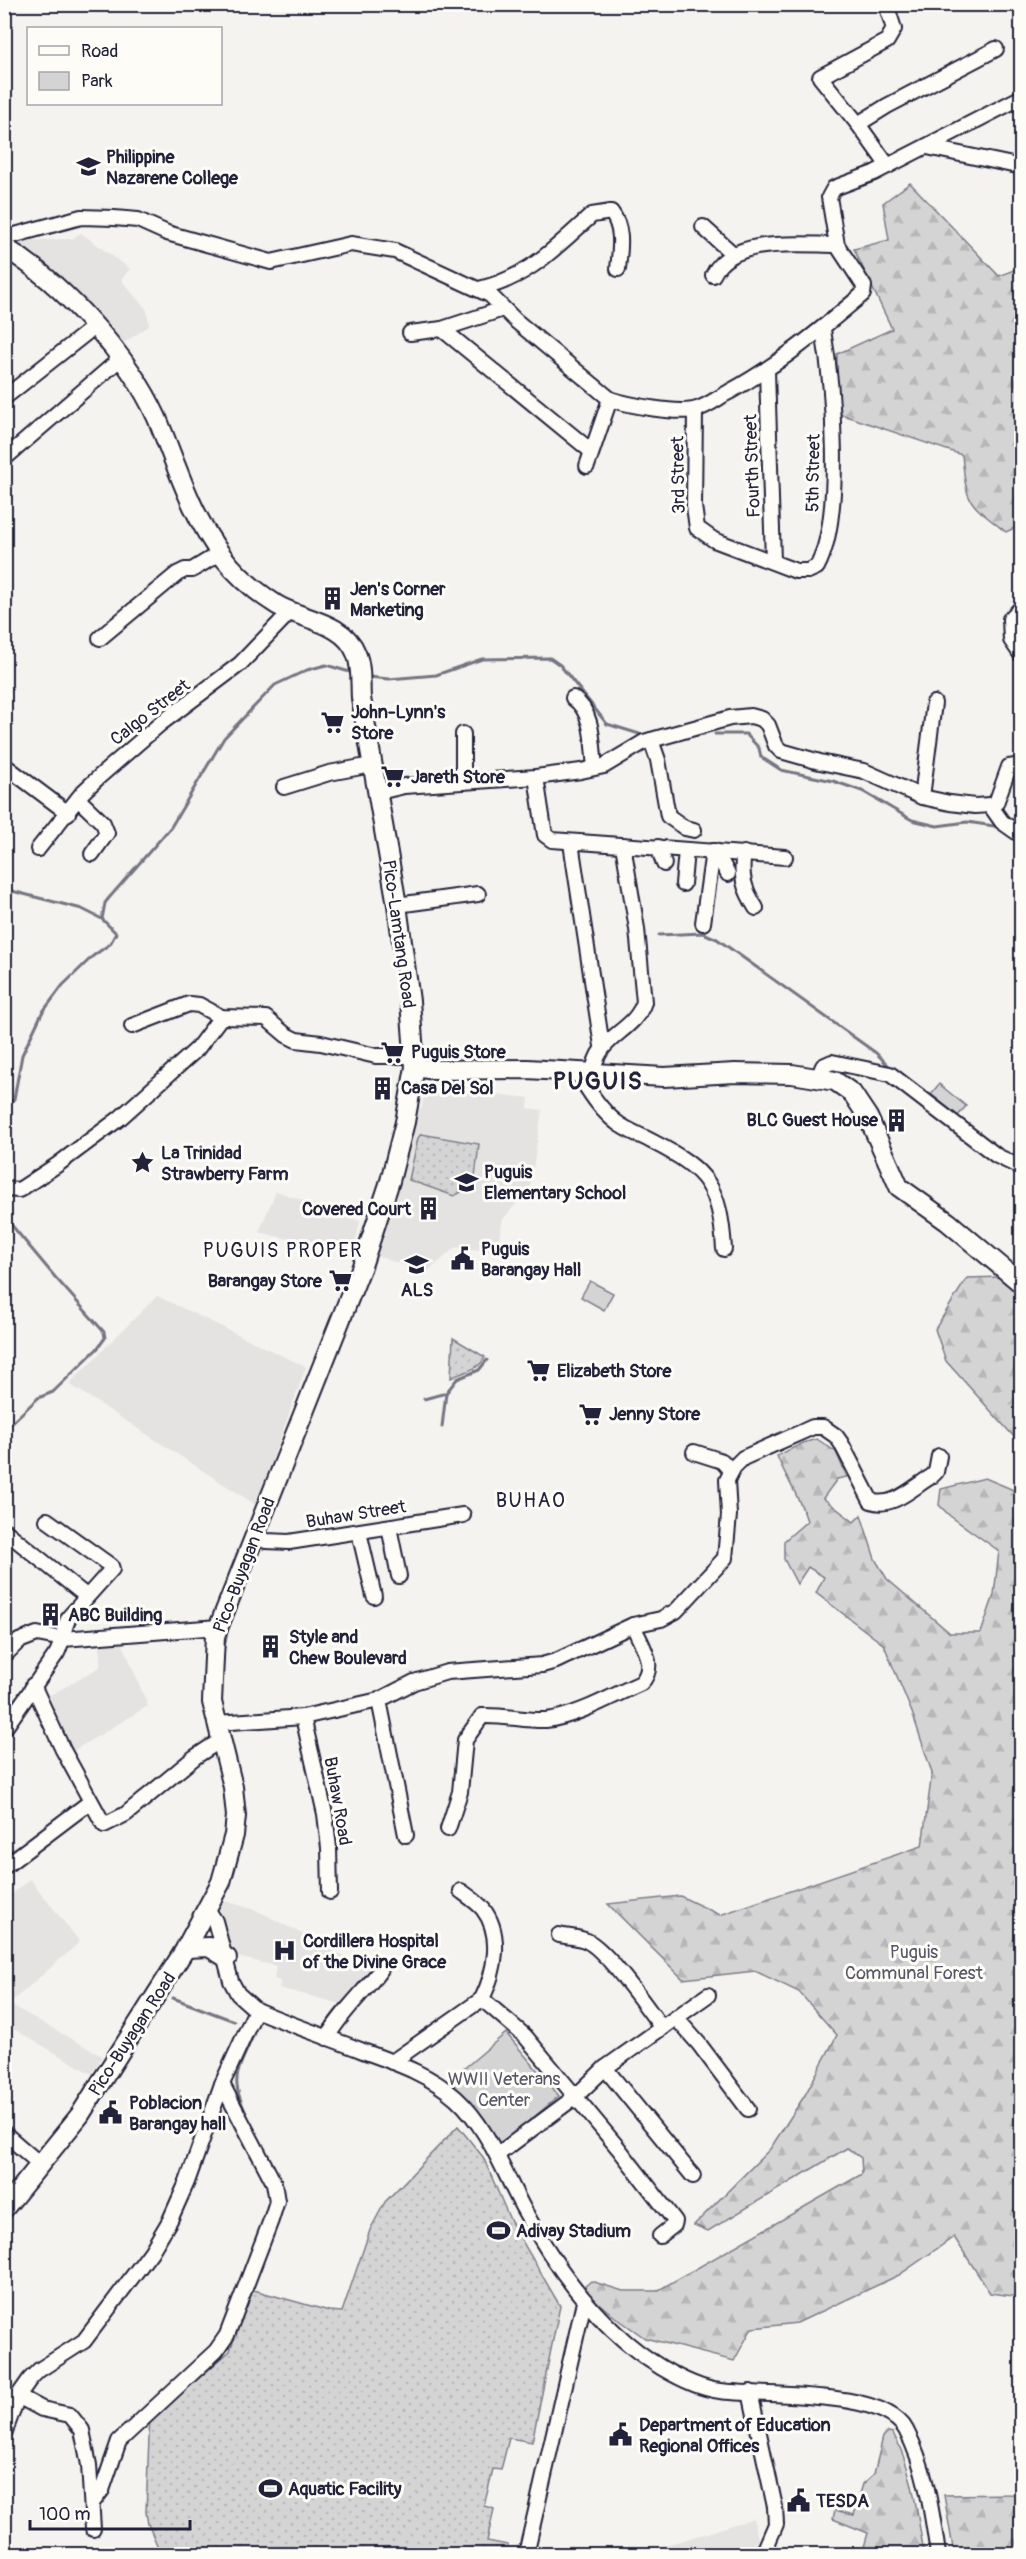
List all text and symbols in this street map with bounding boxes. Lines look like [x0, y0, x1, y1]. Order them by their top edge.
legend [27, 27, 222, 105]
text: Road [81, 40, 118, 63]
text: Park [81, 70, 113, 93]
place label: Philippine Nazarene College [106, 146, 239, 190]
school or university icon: Philippine Nazarene College [75, 154, 101, 180]
street label: Fourth Street [739, 413, 766, 518]
street label: 5th Street [801, 433, 826, 512]
street label: 3rd Street [666, 435, 691, 514]
place label: Jen's Corner Marketing [350, 578, 446, 622]
building icon: Jen's Corner Marketing [319, 586, 345, 612]
street label: Calgo Street [106, 674, 195, 751]
place label: John-Lynn's Store [351, 701, 446, 745]
supermarket icon: John-Lynn's Store [320, 709, 346, 735]
supermarket icon: Jareth Store [380, 764, 406, 790]
place label: Jareth Store [411, 766, 506, 789]
street label: Pico-Lamtang Road [377, 858, 420, 1010]
supermarket icon: Puguis Store [380, 1039, 406, 1065]
place label: Puguis Store [411, 1041, 507, 1064]
district label: PUGUIS [553, 1067, 643, 1096]
building icon: Casa Del Sol [370, 1075, 396, 1101]
place label: Casa Del Sol [401, 1077, 494, 1100]
building icon: BLC Guest House [883, 1107, 909, 1133]
place label: BLC Guest House [747, 1109, 879, 1132]
place label: La Trinidad Strawberry Farm [161, 1142, 288, 1186]
place icon: La Trinidad Strawberry Farm [130, 1150, 156, 1176]
place label: Puguis Elementary School [484, 1161, 626, 1205]
school or university icon: Puguis Elementary School [453, 1169, 479, 1195]
building icon: Covered Court [416, 1196, 442, 1222]
place label: Covered Court [302, 1198, 412, 1221]
district label: PUGUIS PROPER [203, 1238, 363, 1263]
place label: Puguis Barangay Hall [481, 1238, 581, 1282]
public building icon: Puguis Barangay Hall [450, 1246, 476, 1272]
school or university icon: ALS [404, 1251, 430, 1277]
supermarket icon: Barangay Store [327, 1268, 353, 1294]
place label: Barangay Store [208, 1270, 323, 1293]
place label: ALS [401, 1279, 433, 1302]
supermarket icon: Elizabeth Store [526, 1358, 552, 1384]
place label: Elizabeth Store [557, 1360, 672, 1383]
supermarket icon: Jenny Store [578, 1401, 604, 1427]
place label: Jenny Store [609, 1403, 701, 1426]
district label: BUHAO [496, 1488, 566, 1513]
street label: Pico-Buyagan Road [208, 1494, 281, 1636]
street label: Buhaw Street [304, 1495, 408, 1534]
building icon: ABC Building [37, 1602, 63, 1628]
place label: ABC Building [68, 1604, 162, 1627]
place label: Style and Chew Boulevard [289, 1626, 407, 1670]
building icon: Style and Chew Boulevard [258, 1634, 284, 1660]
street label: Buhaw Road [318, 1755, 357, 1847]
place label: Cordillera Hospital of the Divine Grace [302, 1930, 447, 1974]
hospital icon: Cordillera Hospital of the Divine Grace [272, 1938, 298, 1964]
park label: Puguis Communal Forest [845, 1941, 984, 1985]
street label: Pico-Buyagan Road [84, 1968, 181, 2101]
park label: WWII Veterans Center [448, 2068, 560, 2112]
place label: Poblacion Barangay hall [129, 2092, 226, 2136]
public building icon: Poblacion Barangay hall [98, 2100, 124, 2126]
sports icon: Adivay Stadium [485, 2218, 511, 2244]
place label: Adivay Stadium [516, 2220, 631, 2243]
place label: Department of Education Regional Offices [639, 2414, 831, 2458]
public building icon: Department of Education Regional Offices [608, 2422, 634, 2448]
sports icon: Aquatic Facility [257, 2476, 283, 2502]
place label: Aquatic Facility [288, 2478, 402, 2501]
public building icon: TESDA [785, 2488, 811, 2514]
place label: TESDA [815, 2490, 869, 2513]
scale bar [30, 2493, 190, 2531]
text: 100 m [39, 2503, 91, 2526]

